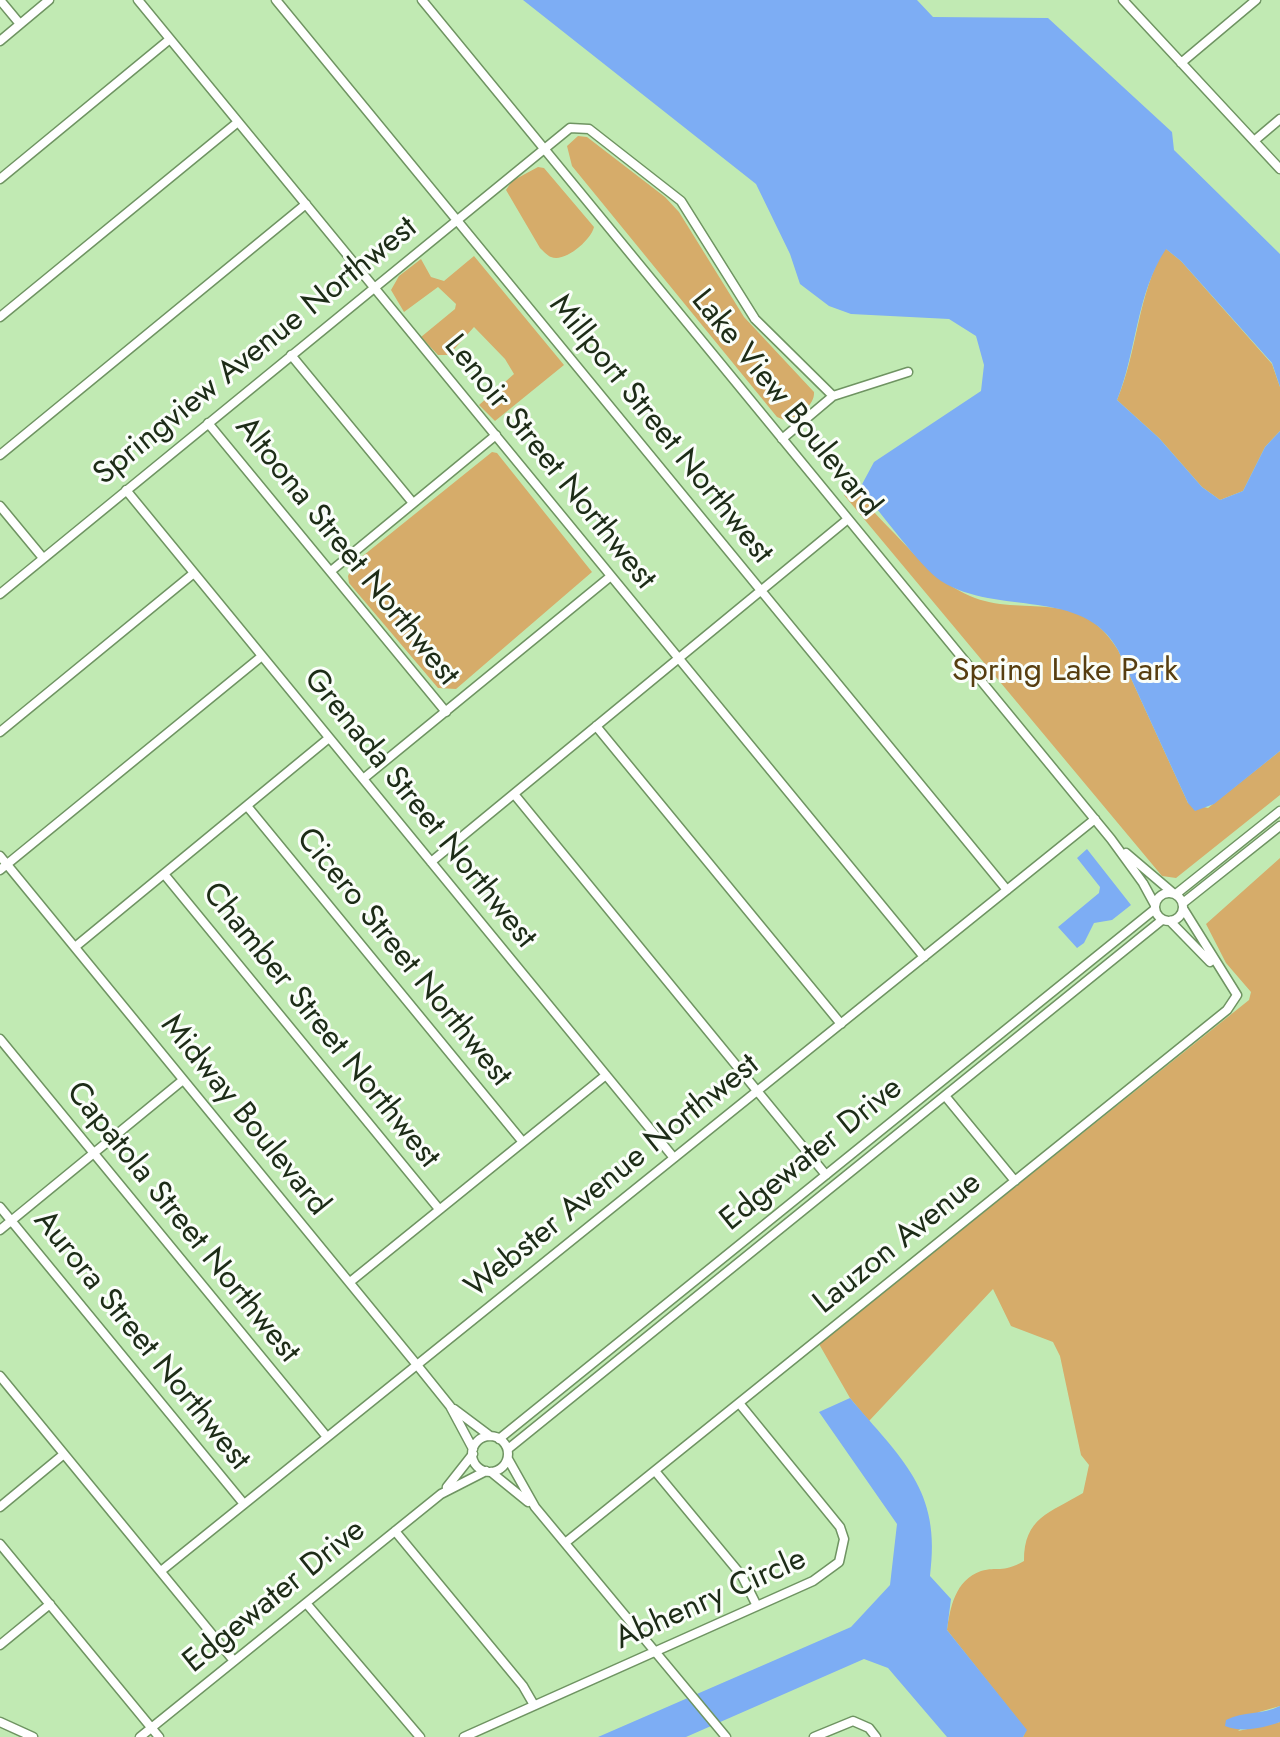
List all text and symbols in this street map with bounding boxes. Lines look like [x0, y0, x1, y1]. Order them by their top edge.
street label: Springview Avenue Northwest [87, 210, 425, 494]
street label: Lake View Boulevard [682, 283, 888, 525]
street label: Millport Street Northwest [540, 288, 780, 572]
street label: Lenoir Street Northwest [435, 328, 663, 598]
street label: Altoona Street Northwest [226, 410, 466, 694]
park label: Spring Lake Park [952, 653, 1178, 691]
street label: Grenada Street Northwest [294, 661, 544, 957]
street label: Cicero Street Northwest [287, 821, 519, 1095]
street label: Chamber Street Northwest [193, 875, 447, 1177]
street label: Midway Boulevard [151, 1008, 337, 1224]
street label: Webster Avenue Northwest [458, 1047, 768, 1307]
street label: Edgewater Drive [713, 1070, 911, 1240]
street label: Capatola Street Northwest [57, 1075, 307, 1371]
street label: Lauzon Avenue [806, 1165, 990, 1323]
street label: Aurora Street Northwest [24, 1203, 258, 1479]
street label: Edgewater Drive [176, 1512, 374, 1682]
street label: Abhenry Circle [610, 1541, 812, 1659]

